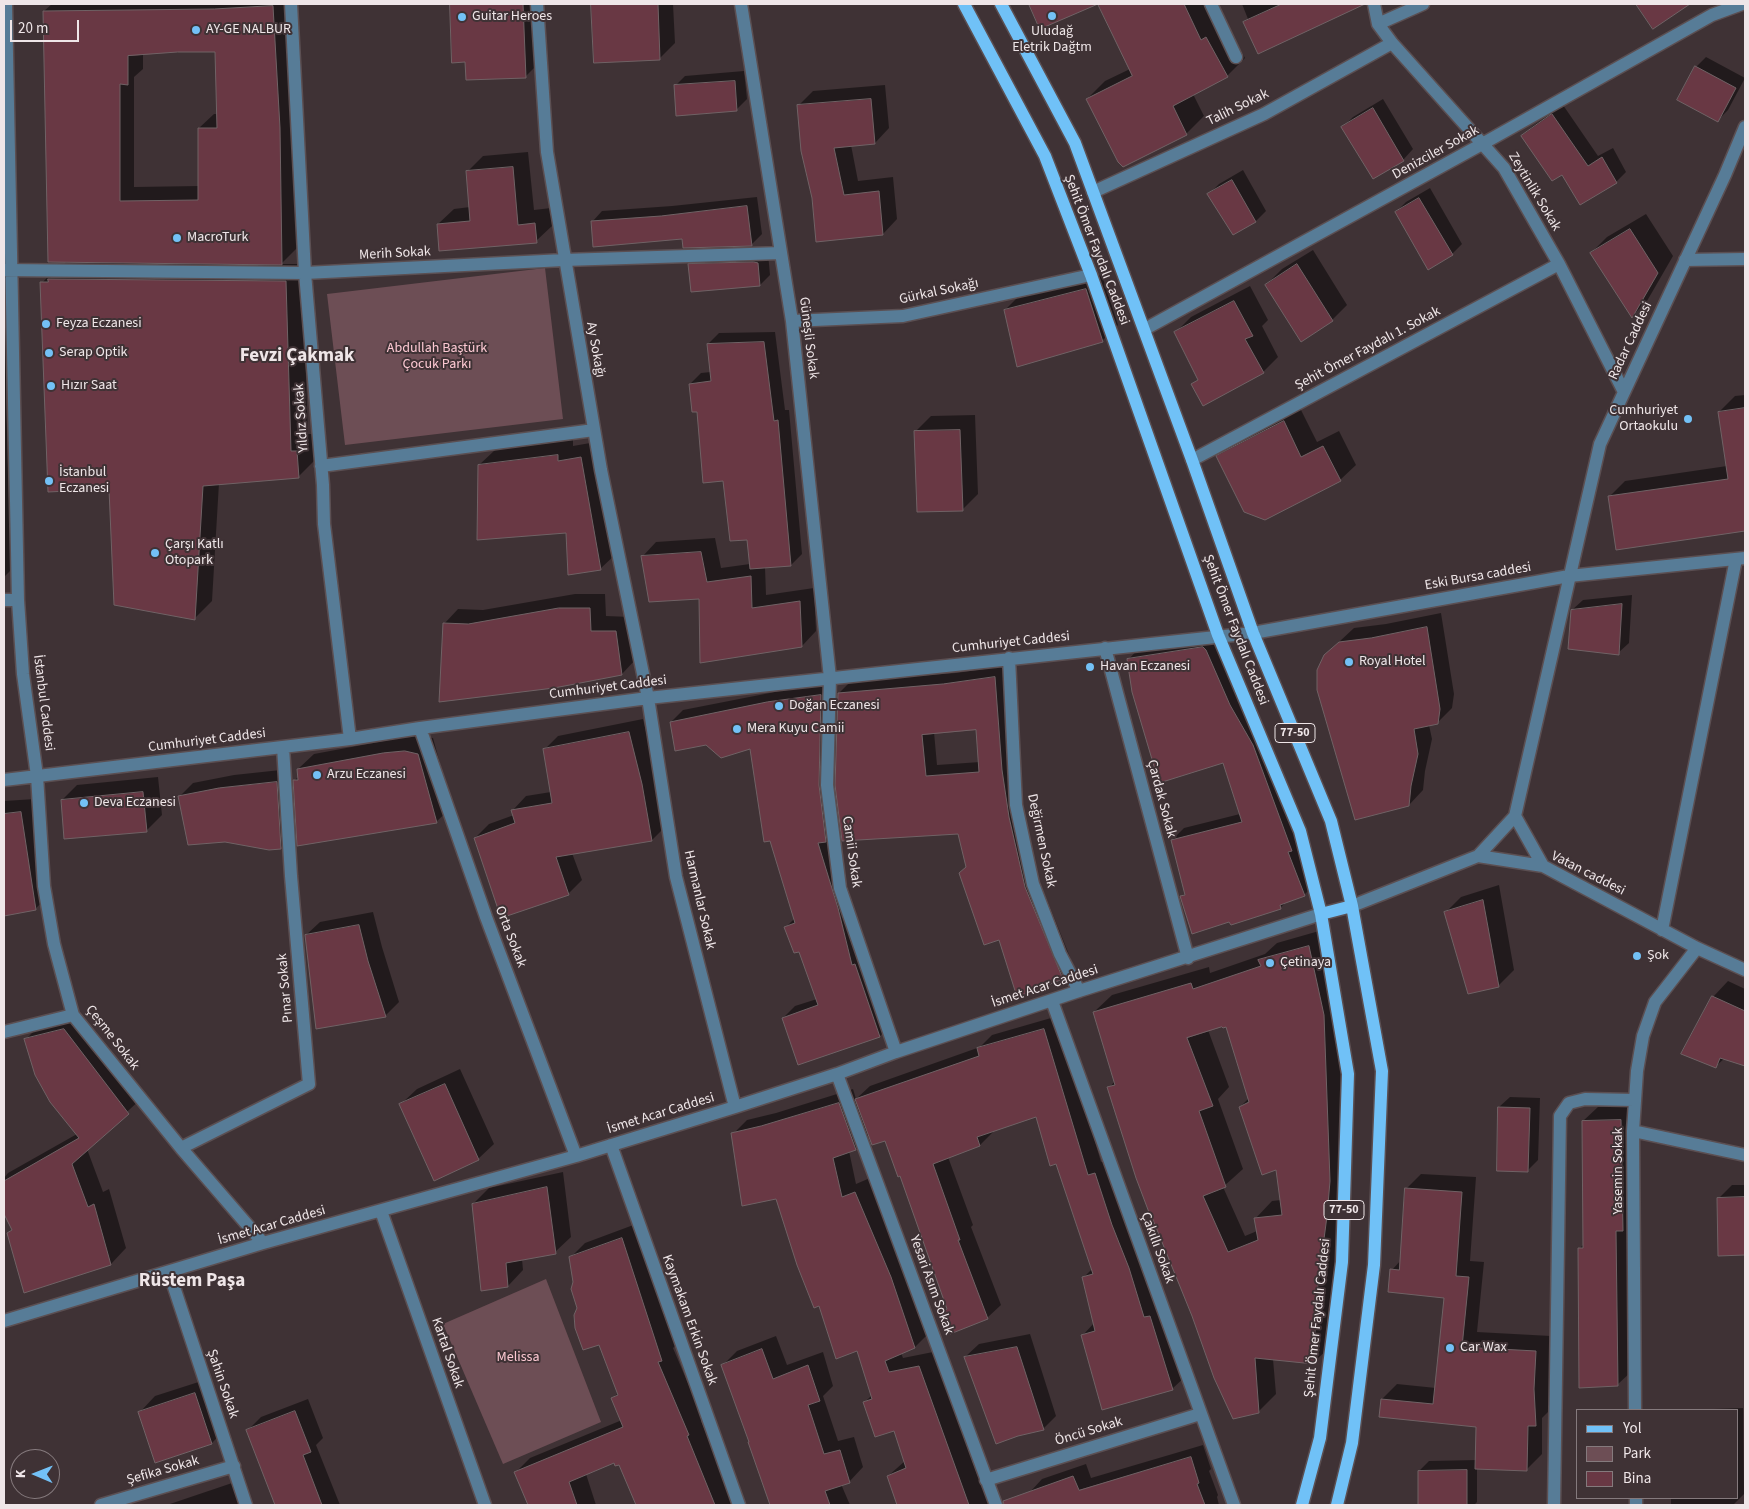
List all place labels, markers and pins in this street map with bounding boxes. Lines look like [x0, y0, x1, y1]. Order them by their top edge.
place label: Guitar Heroes [472, 9, 552, 25]
marker: Uludağ Eletrik Dağtm [1046, 10, 1058, 22]
marker: Guitar Heroes [456, 11, 468, 23]
place label: AY-GE NALBUR [206, 22, 291, 38]
marker: AY-GE NALBUR [190, 24, 202, 36]
place label: Uludağ Eletrik Dağtm [1012, 24, 1092, 56]
place label: MacroTurk [187, 230, 248, 246]
marker: MacroTurk [171, 232, 183, 244]
place label: Feyza Eczanesi [56, 316, 142, 332]
marker: Feyza Eczanesi [40, 318, 52, 330]
place label: Serap Optik [59, 345, 128, 361]
marker: Serap Optik [43, 347, 55, 359]
place label: Hızır Saat [61, 378, 117, 394]
marker: Hızır Saat [45, 380, 57, 392]
place label: Cumhuriyet Ortaokulu [1609, 403, 1678, 436]
marker: Cumhuriyet Ortaokulu [1682, 413, 1694, 425]
place label: İstanbul Eczanesi [59, 465, 109, 498]
marker: İstanbul Eczanesi [43, 475, 55, 487]
place label: Çarşı Katlı Otopark [165, 537, 224, 570]
marker: Çarşı Katlı Otopark [149, 547, 161, 559]
place label: Royal Hotel [1359, 654, 1426, 670]
marker: Royal Hotel [1343, 656, 1355, 668]
place label: Havan Eczanesi [1100, 659, 1190, 675]
marker: Havan Eczanesi [1084, 661, 1096, 673]
place label: Doğan Eczanesi [789, 698, 880, 714]
marker: Doğan Eczanesi [773, 700, 785, 712]
place label: Mera Kuyu Camii [747, 721, 845, 737]
marker: Mera Kuyu Camii [731, 723, 743, 735]
place label: Arzu Eczanesi [327, 767, 406, 783]
marker: Arzu Eczanesi [311, 769, 323, 781]
place label: Deva Eczanesi [94, 795, 176, 811]
marker: Deva Eczanesi [78, 797, 90, 809]
place label: Şok [1647, 948, 1669, 964]
marker: Şok [1631, 950, 1643, 962]
place label: Çetinaya [1280, 955, 1331, 971]
marker: Çetinaya [1264, 957, 1276, 969]
place label: Car Wax [1460, 1340, 1507, 1356]
marker: Car Wax [1444, 1342, 1456, 1354]

